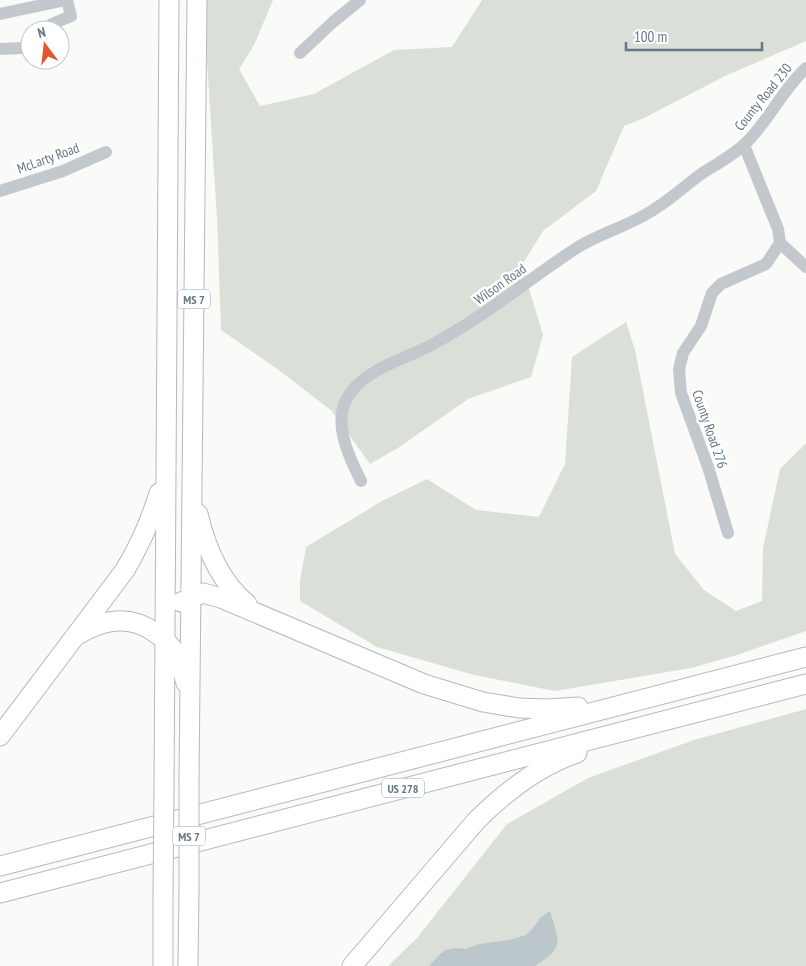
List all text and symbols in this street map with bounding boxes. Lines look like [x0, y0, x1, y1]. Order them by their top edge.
north arrow [20, 20, 70, 70]
scale bar [626, 20, 762, 52]
text: N [36, 23, 48, 42]
text: 100 m [634, 27, 667, 46]
street label: County Road 230 [730, 60, 796, 134]
street label: McLarty Road [14, 138, 82, 178]
street label: Wilson Road [470, 260, 530, 308]
road number: MS 7 [178, 290, 210, 308]
street label: County Road 276 [688, 387, 732, 471]
road number: US 278 [382, 778, 424, 798]
road number: MS 7 [173, 826, 205, 846]

